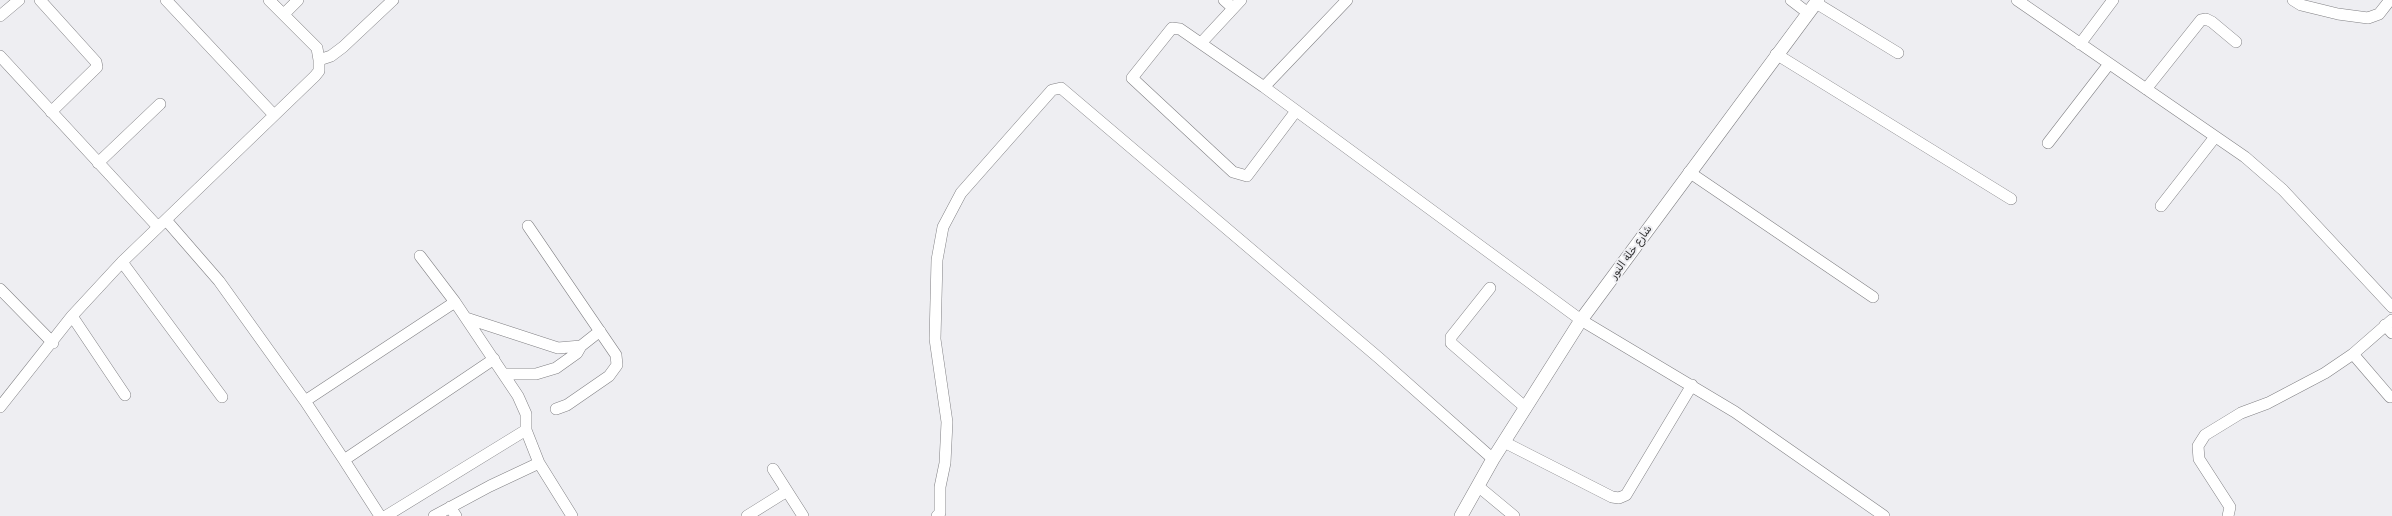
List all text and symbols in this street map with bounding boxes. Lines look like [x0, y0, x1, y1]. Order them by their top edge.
street label: شارع خلة النور [1607, 223, 1655, 281]

